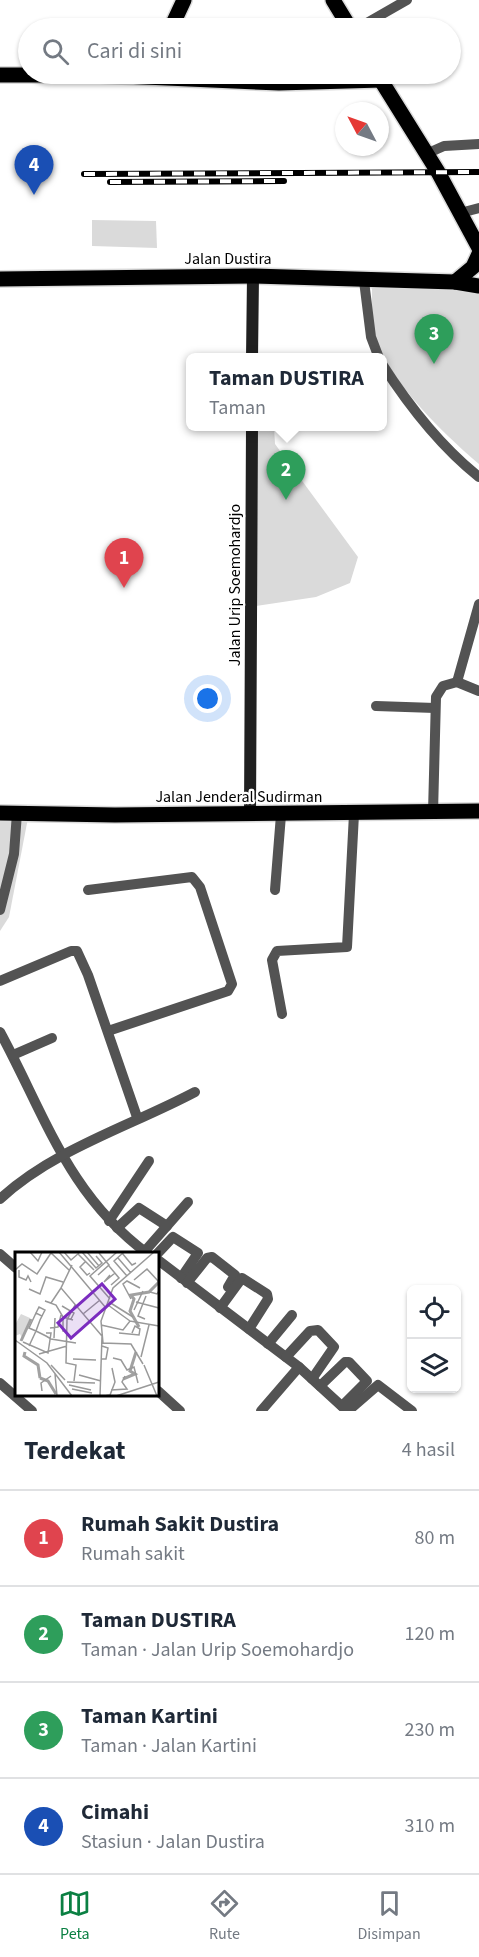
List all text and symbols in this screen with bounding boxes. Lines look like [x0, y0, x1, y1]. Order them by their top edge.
search box [18, 18, 461, 84]
icon: search [39, 35, 72, 68]
text: Cari di sini [87, 35, 182, 67]
north arrow [335, 102, 389, 156]
pin: 4 [15, 146, 54, 195]
street label: Jalan Dustira [184, 248, 272, 270]
pin: 3 [414, 314, 454, 364]
popup [186, 353, 387, 431]
text: Taman DUSTIRA [209, 362, 364, 394]
text: Taman [209, 394, 266, 422]
pin: 2 [266, 450, 306, 500]
street label: Jalan Urip Soemohardjo [224, 504, 246, 666]
pin: 1 [104, 538, 144, 588]
your location [193, 684, 222, 713]
street label: Jalan Jenderal Sudirman [155, 786, 323, 808]
inset map [15, 1252, 159, 1396]
map controls [407, 1285, 461, 1393]
button: locate [407, 1285, 461, 1339]
button: layers [407, 1339, 461, 1393]
text: Terdekat [24, 1432, 126, 1469]
text: 4 hasil [402, 1436, 455, 1464]
text: Rumah Sakit Dustira [81, 1508, 279, 1540]
text: 1 [38, 1524, 49, 1552]
text: 80 m [415, 1524, 455, 1552]
text: Rumah sakit [81, 1540, 185, 1568]
text: Taman DUSTIRA [81, 1604, 236, 1636]
text: 2 [38, 1620, 49, 1648]
text: 120 m [405, 1620, 455, 1648]
text: Taman · Jalan Urip Soemohardjo [81, 1636, 354, 1664]
text: Taman Kartini [81, 1700, 218, 1732]
text: 3 [38, 1716, 49, 1744]
text: 230 m [405, 1716, 455, 1744]
text: Taman · Jalan Kartini [81, 1732, 257, 1760]
text: Cimahi [81, 1796, 149, 1828]
text: 4 [38, 1812, 49, 1840]
text: 310 m [405, 1812, 455, 1840]
text: Stasiun · Jalan Dustira [81, 1828, 265, 1856]
tab: Peta [58, 1887, 91, 1945]
tab: Rute [208, 1887, 241, 1945]
tab: Disimpan [358, 1887, 421, 1945]

